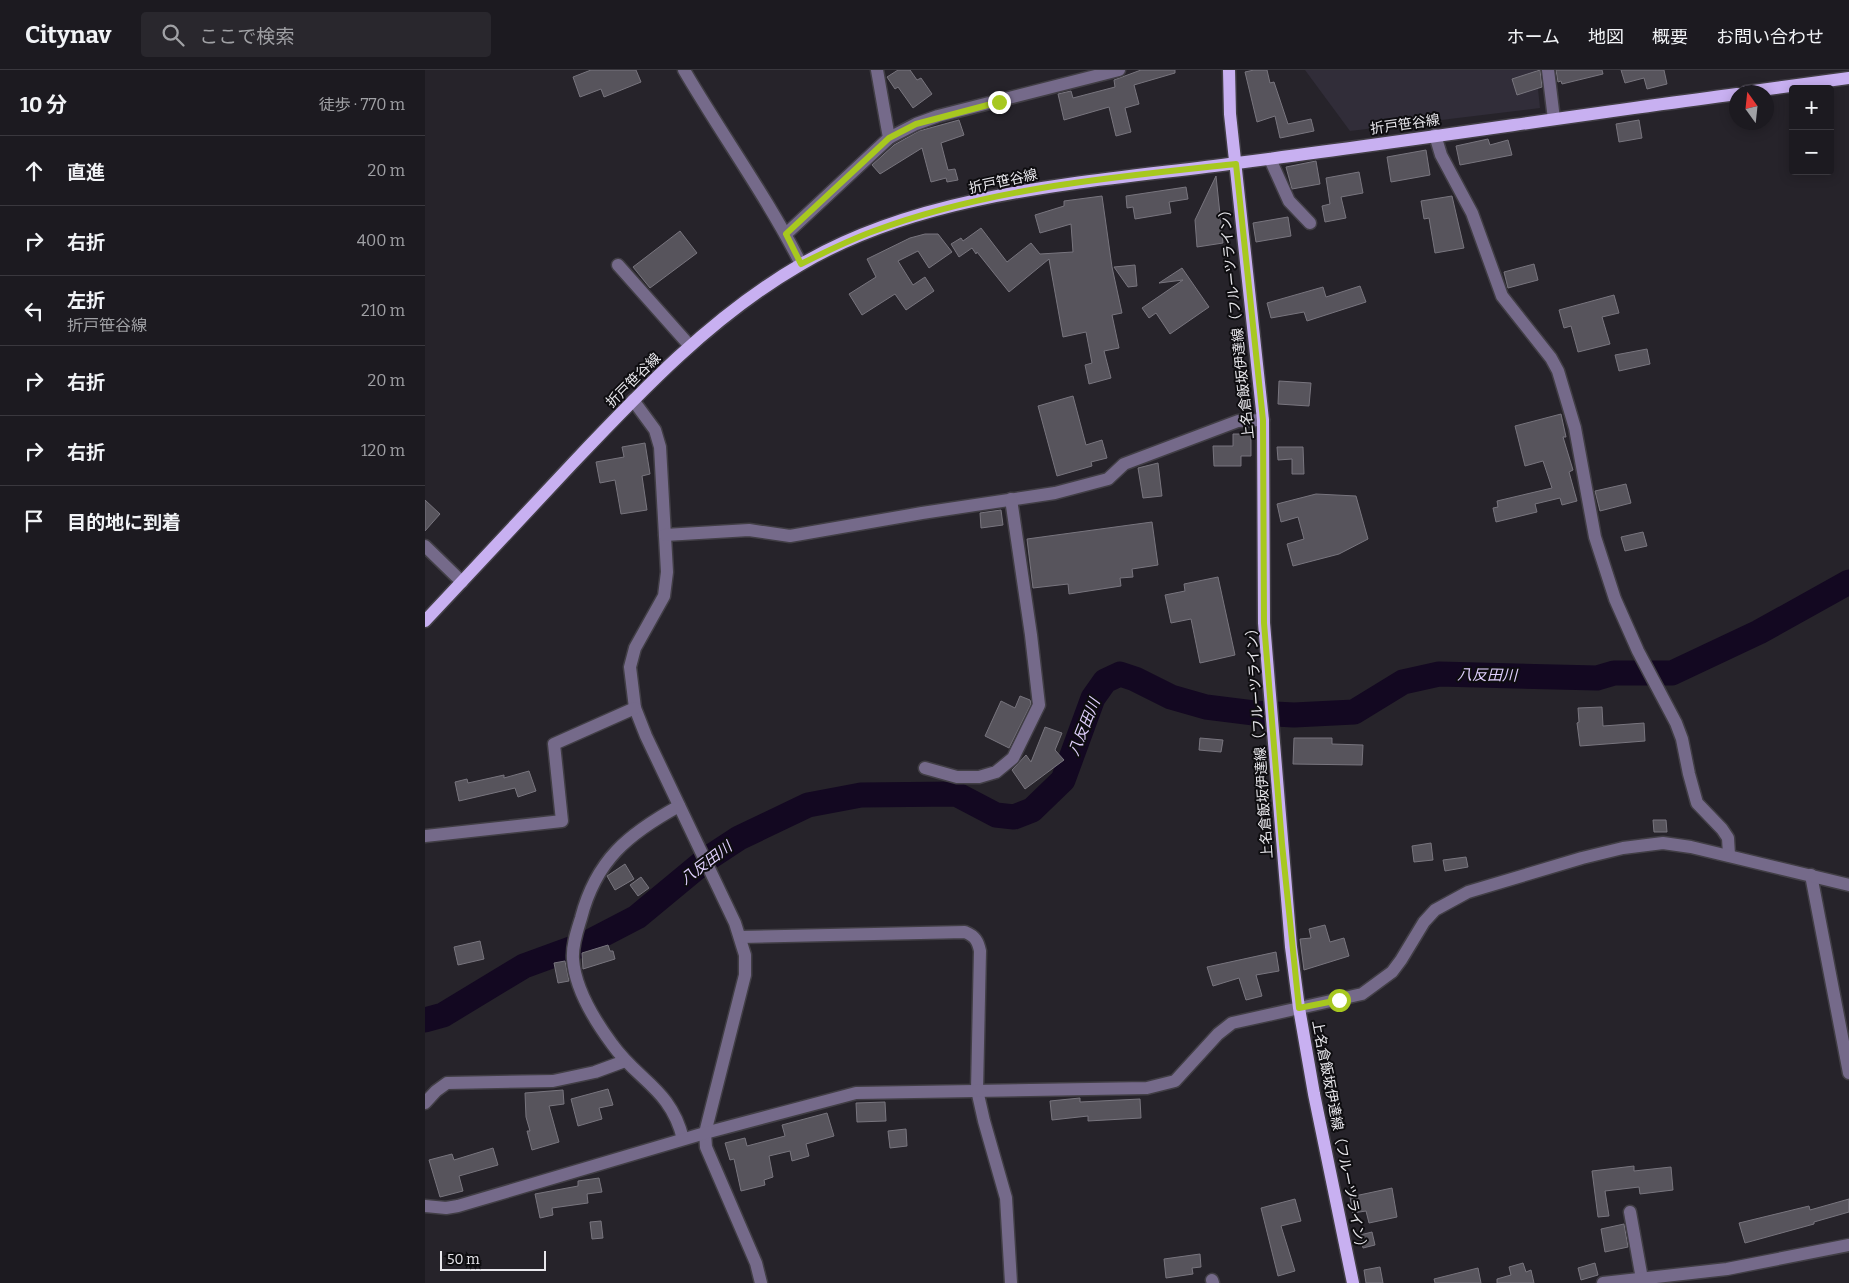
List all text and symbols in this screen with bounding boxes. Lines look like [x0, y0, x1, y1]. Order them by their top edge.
search box [141, 12, 491, 57]
text: Citynav [25, 21, 111, 49]
icon: search [159, 21, 187, 49]
text: ここで検索 [199, 25, 294, 48]
text: ホーム [1507, 26, 1560, 48]
text: 地図 [1588, 26, 1624, 48]
text: 概要 [1652, 26, 1688, 48]
text: お問い合わせ [1716, 26, 1824, 48]
north arrow [1729, 85, 1774, 130]
map controls [1789, 85, 1834, 175]
button: + [1789, 85, 1834, 130]
route end [988, 91, 1011, 114]
text: 10 分 [20, 92, 67, 118]
text: 徒歩 · 770 m [319, 95, 405, 114]
street label: 折戸笹谷線 [1369, 111, 1441, 138]
button: − [1789, 130, 1834, 175]
icon: ahead [20, 157, 48, 185]
text: 直進 [67, 161, 105, 184]
text: 20 m [368, 161, 405, 180]
street label: 折戸笹谷線 [967, 166, 1039, 197]
street label: 上名倉飯坂伊達線（フルーツライン） [1216, 202, 1257, 440]
icon: right [20, 227, 48, 255]
text: 右折 [67, 231, 105, 254]
text: 400 m [357, 231, 405, 250]
text: 左折 [67, 289, 105, 312]
icon: left [20, 297, 48, 325]
text: 210 m [361, 301, 405, 320]
text: 折戸笹谷線 [67, 316, 147, 335]
street label: 折戸笹谷線 [603, 350, 664, 411]
icon: right [20, 367, 48, 395]
text: 右折 [67, 371, 105, 394]
text: 20 m [368, 371, 405, 390]
icon: right [20, 437, 48, 465]
text: 右折 [67, 441, 105, 464]
text: 120 m [361, 441, 405, 460]
icon: arrive [20, 507, 48, 535]
text: 目的地に到着 [67, 511, 181, 534]
street label: 上名倉飯坂伊達線（フルーツライン） [1243, 621, 1276, 859]
water label: 八反田川 [1457, 665, 1519, 685]
water label: 八反田川 [1064, 694, 1104, 758]
water label: 八反田川 [677, 837, 737, 888]
route start [1328, 989, 1351, 1012]
street label: 上名倉飯坂伊達線（フルーツライン） [1308, 1019, 1371, 1255]
scale bar [440, 1248, 546, 1271]
text: 50 m [447, 1251, 480, 1268]

